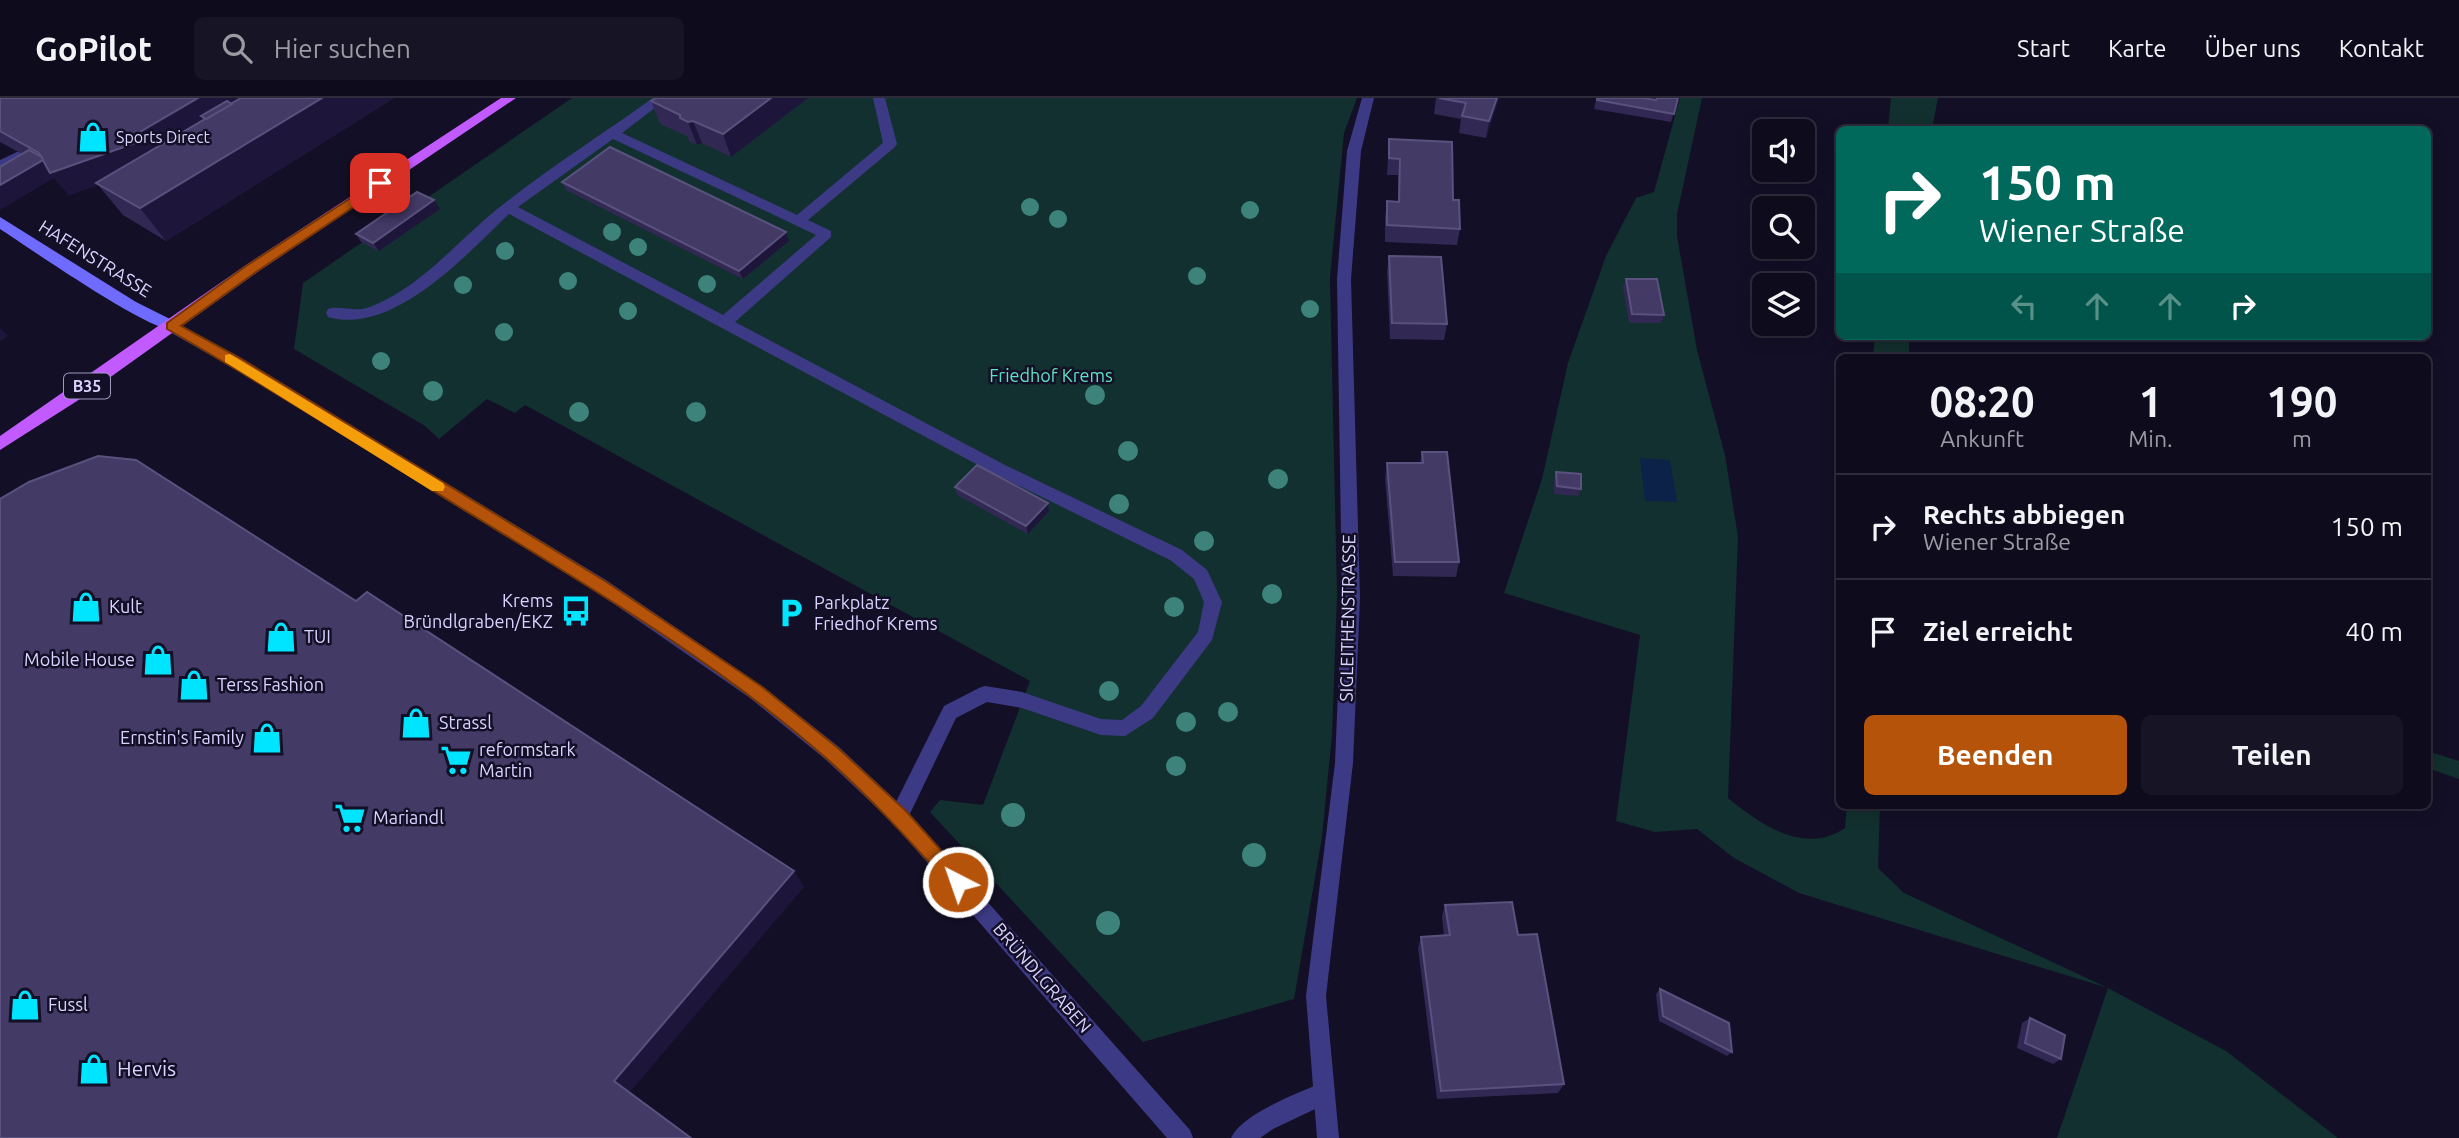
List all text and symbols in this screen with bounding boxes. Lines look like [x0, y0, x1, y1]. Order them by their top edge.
search box [194, 17, 684, 80]
icon: search [218, 29, 256, 67]
text: GoPilot [35, 30, 152, 67]
text: Hier suchen [274, 34, 411, 63]
text: Start [2017, 35, 2070, 62]
text: Karte [2108, 35, 2167, 62]
text: Über uns [2205, 35, 2301, 62]
text: Kontakt [2339, 35, 2424, 62]
map controls [1752, 119, 1815, 336]
button: sound [1752, 119, 1815, 182]
shop icon: Sports Direct [76, 120, 110, 154]
place label: Sports Direct [116, 128, 211, 146]
pin [350, 153, 410, 213]
icon: right [1864, 154, 1955, 245]
text: 150 m [1979, 154, 2116, 209]
icon: arrive [361, 164, 399, 202]
button: search [1752, 196, 1815, 259]
text: Wiener Straße [1979, 212, 2185, 248]
street label: HAFENSTRASSE [36, 216, 155, 301]
button: layers [1752, 273, 1815, 336]
icon: left [2005, 287, 2043, 325]
icon: ahead [2078, 287, 2116, 325]
icon: ahead [2151, 287, 2189, 325]
icon: right [2224, 287, 2262, 325]
park label: Friedhof Krems [989, 365, 1113, 385]
road number: B35 [64, 374, 110, 398]
text: 08:20 [1930, 378, 2035, 425]
text: 1 [2139, 378, 2162, 425]
text: 190 [2266, 378, 2337, 425]
text: Ankunft [1940, 426, 2024, 451]
text: Min. [2128, 426, 2173, 451]
text: m [2292, 426, 2312, 451]
text: Rechts abbiegen [1923, 500, 2125, 529]
icon: right [1864, 508, 1902, 546]
text: 150 m [2331, 512, 2403, 541]
text: Wiener Straße [1923, 529, 2071, 554]
street label: SIGLEITHENSTRASSE [1336, 534, 1358, 702]
shop icon: Kult [69, 590, 103, 624]
place label: Krems Bründlgraben/EKZ [404, 590, 553, 631]
place label: Parkplatz Friedhof Krems [814, 592, 938, 633]
bus stop icon: Krems Bründlgraben/EKZ [559, 594, 593, 628]
place label: Kult [109, 596, 142, 616]
parking icon: Parkplatz Friedhof Krems [774, 596, 808, 630]
icon: arrive [1864, 613, 1902, 651]
text: Ziel erreicht [1923, 617, 2073, 646]
text: 40 m [2345, 617, 2403, 646]
shop icon: TUI [264, 620, 298, 654]
place label: TUI [304, 626, 331, 646]
shop icon: Mobile House [141, 643, 175, 677]
place label: Mobile House [24, 649, 135, 669]
shop icon: Terss Fashion [177, 668, 211, 702]
place label: Terss Fashion [217, 674, 324, 694]
shop icon: Strassl [399, 706, 433, 740]
place label: Strassl [439, 712, 492, 732]
button: Beenden [1864, 715, 2127, 795]
button: Teilen [2141, 715, 2403, 795]
shop icon: Ernstin's Family [250, 721, 284, 755]
place label: Ernstin's Family [120, 727, 244, 747]
place label: reformstark Martin [479, 739, 575, 780]
supermarket icon: reformstark Martin [439, 743, 473, 777]
supermarket icon: Mariandl [333, 801, 367, 835]
place label: Mariandl [373, 807, 444, 827]
position arrow [921, 845, 995, 919]
street label: BRÜNDLGRABEN [990, 918, 1096, 1036]
shop icon: Fussl [8, 988, 42, 1022]
place label: Fussl [48, 994, 88, 1014]
shop icon: Hervis [77, 1052, 111, 1086]
place label: Hervis [117, 1056, 176, 1080]

